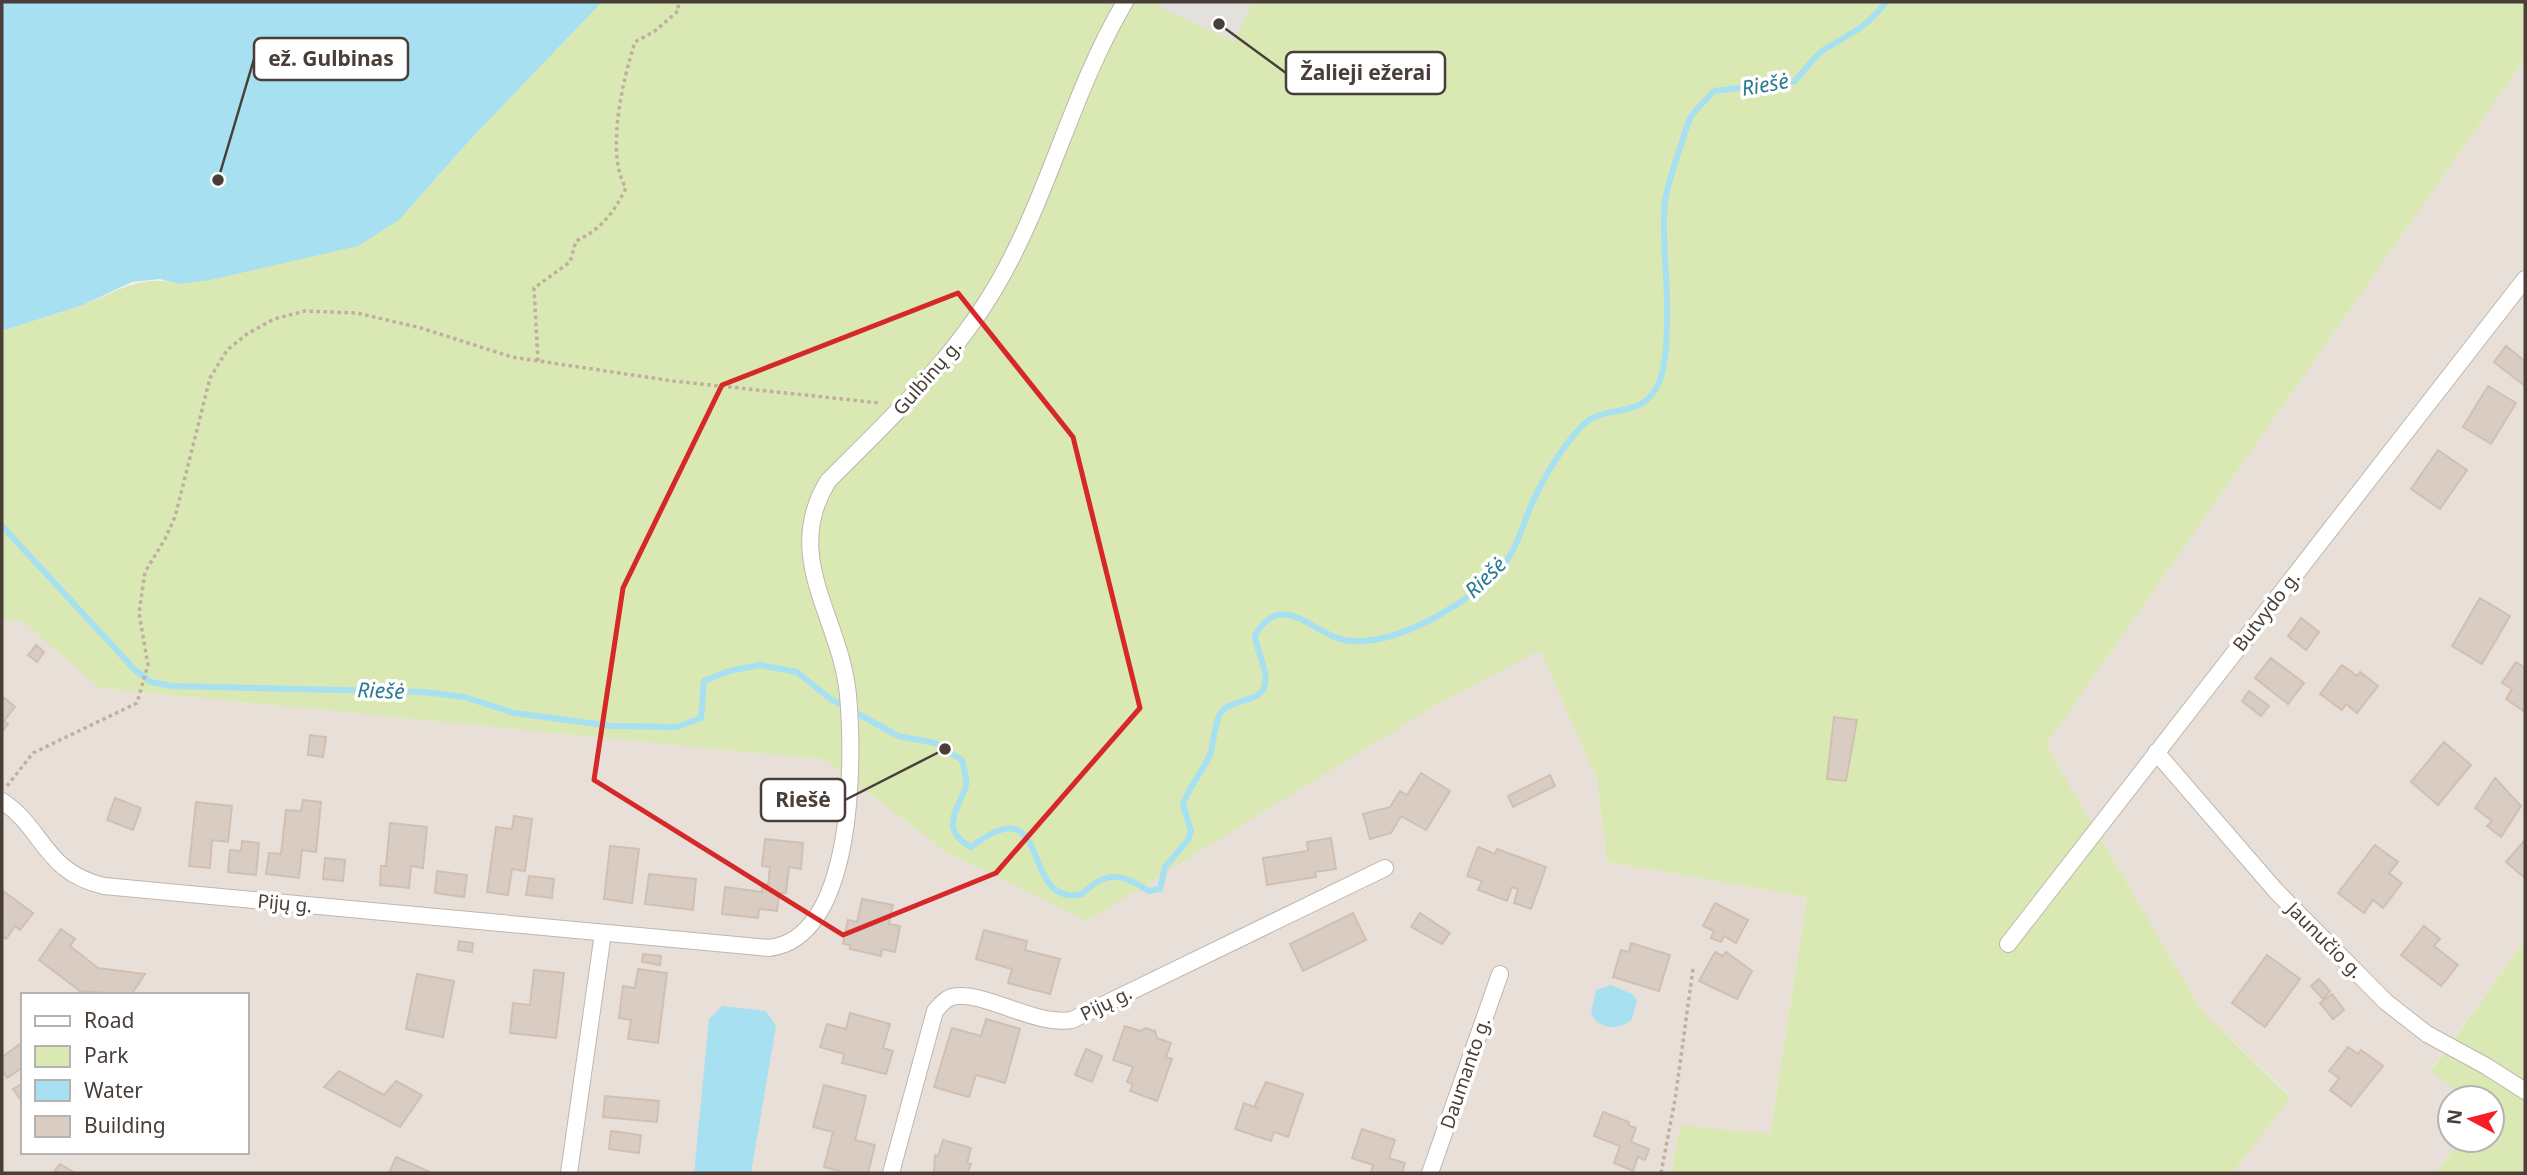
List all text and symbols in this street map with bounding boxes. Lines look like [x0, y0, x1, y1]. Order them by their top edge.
callout: ež. Gulbinas [254, 38, 408, 80]
text: ež. Gulbinas [268, 44, 394, 72]
callout: Žalieji ežerai [1286, 52, 1445, 94]
text: Žalieji ežerai [1301, 58, 1431, 86]
water label: Riešė [1739, 66, 1791, 102]
street label: Gulbinų g. [887, 334, 967, 420]
water label: Riešė [1458, 550, 1512, 604]
street label: Butvydo g. [2226, 565, 2306, 657]
water label: Riešė [357, 675, 405, 705]
callout: Riešė [761, 779, 845, 821]
text: Riešė [775, 785, 831, 813]
street label: Pijų g. [257, 888, 313, 918]
street label: Jaunučio g. [2280, 895, 2369, 984]
street label: Pijų g. [1076, 979, 1136, 1027]
legend [21, 993, 248, 1154]
text: Road [84, 1006, 134, 1034]
street label: Daumanto g. [1434, 1014, 1496, 1132]
text: Park [84, 1041, 129, 1069]
text: Water [84, 1076, 143, 1104]
north arrow [2436, 1084, 2506, 1154]
text: N [2440, 1108, 2468, 1126]
text: Building [84, 1111, 166, 1139]

